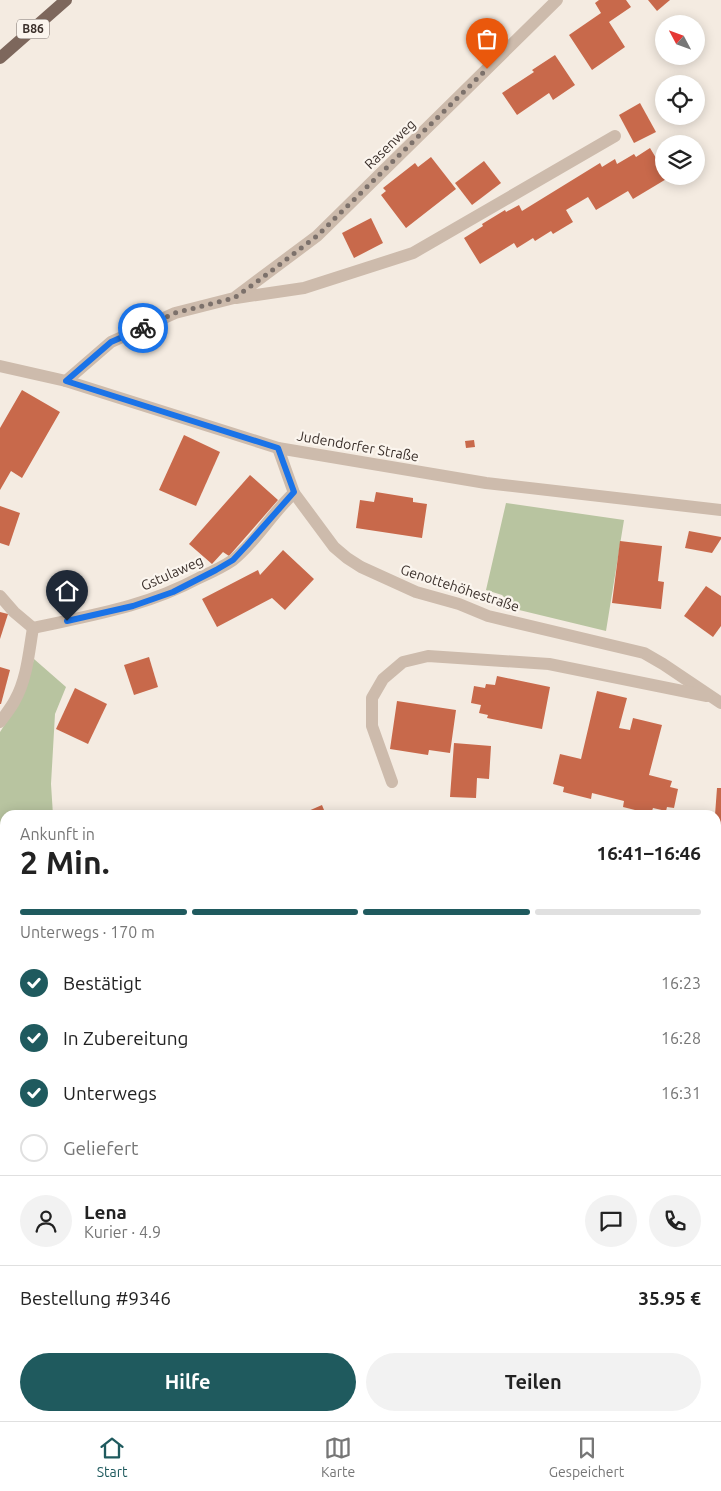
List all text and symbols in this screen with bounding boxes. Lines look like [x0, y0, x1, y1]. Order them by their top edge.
north arrow [655, 15, 705, 65]
map controls [655, 15, 705, 185]
pin [466, 18, 508, 69]
road number: B86 [17, 20, 49, 38]
icon: bag [473, 25, 501, 53]
button: locate [655, 75, 705, 125]
street label: Rasenweg [361, 116, 419, 172]
button: layers [655, 135, 705, 185]
courier [118, 303, 168, 353]
icon: bike [129, 314, 157, 342]
street label: Judendorfer Straße [296, 427, 420, 465]
street label: Gstulaweg [138, 552, 206, 594]
street label: Genottehöhestraße [399, 561, 521, 615]
pin [46, 570, 88, 621]
icon: home [53, 577, 81, 605]
text: Ankunft in [20, 825, 95, 843]
text: 16:41–16:46 [596, 842, 701, 864]
text: 2 Min. [20, 844, 110, 880]
text: Unterwegs · 170 m [20, 923, 155, 941]
icon: check [20, 969, 48, 997]
text: Bestätigt [63, 972, 141, 994]
text: 16:23 [661, 974, 701, 992]
icon: check [20, 1024, 48, 1052]
text: In Zubereitung [63, 1027, 189, 1049]
text: 16:28 [661, 1029, 701, 1047]
icon: check [20, 1079, 48, 1107]
text: Unterwegs [63, 1082, 157, 1104]
text: 16:31 [661, 1084, 701, 1102]
text: Geliefert [63, 1137, 139, 1159]
button: person [20, 1195, 72, 1247]
button: chat [585, 1195, 637, 1247]
button: phone [649, 1195, 701, 1247]
text: Lena [84, 1201, 127, 1223]
text: Kurier · 4.9 [84, 1223, 161, 1241]
text: Bestellung #9346 [20, 1287, 171, 1309]
text: 35.95 € [638, 1287, 701, 1309]
button: Hilfe [20, 1353, 356, 1411]
button: Teilen [366, 1353, 701, 1411]
tab: Start [97, 1434, 128, 1480]
tab: Karte [321, 1434, 355, 1480]
tab: Gespeichert [549, 1434, 624, 1480]

